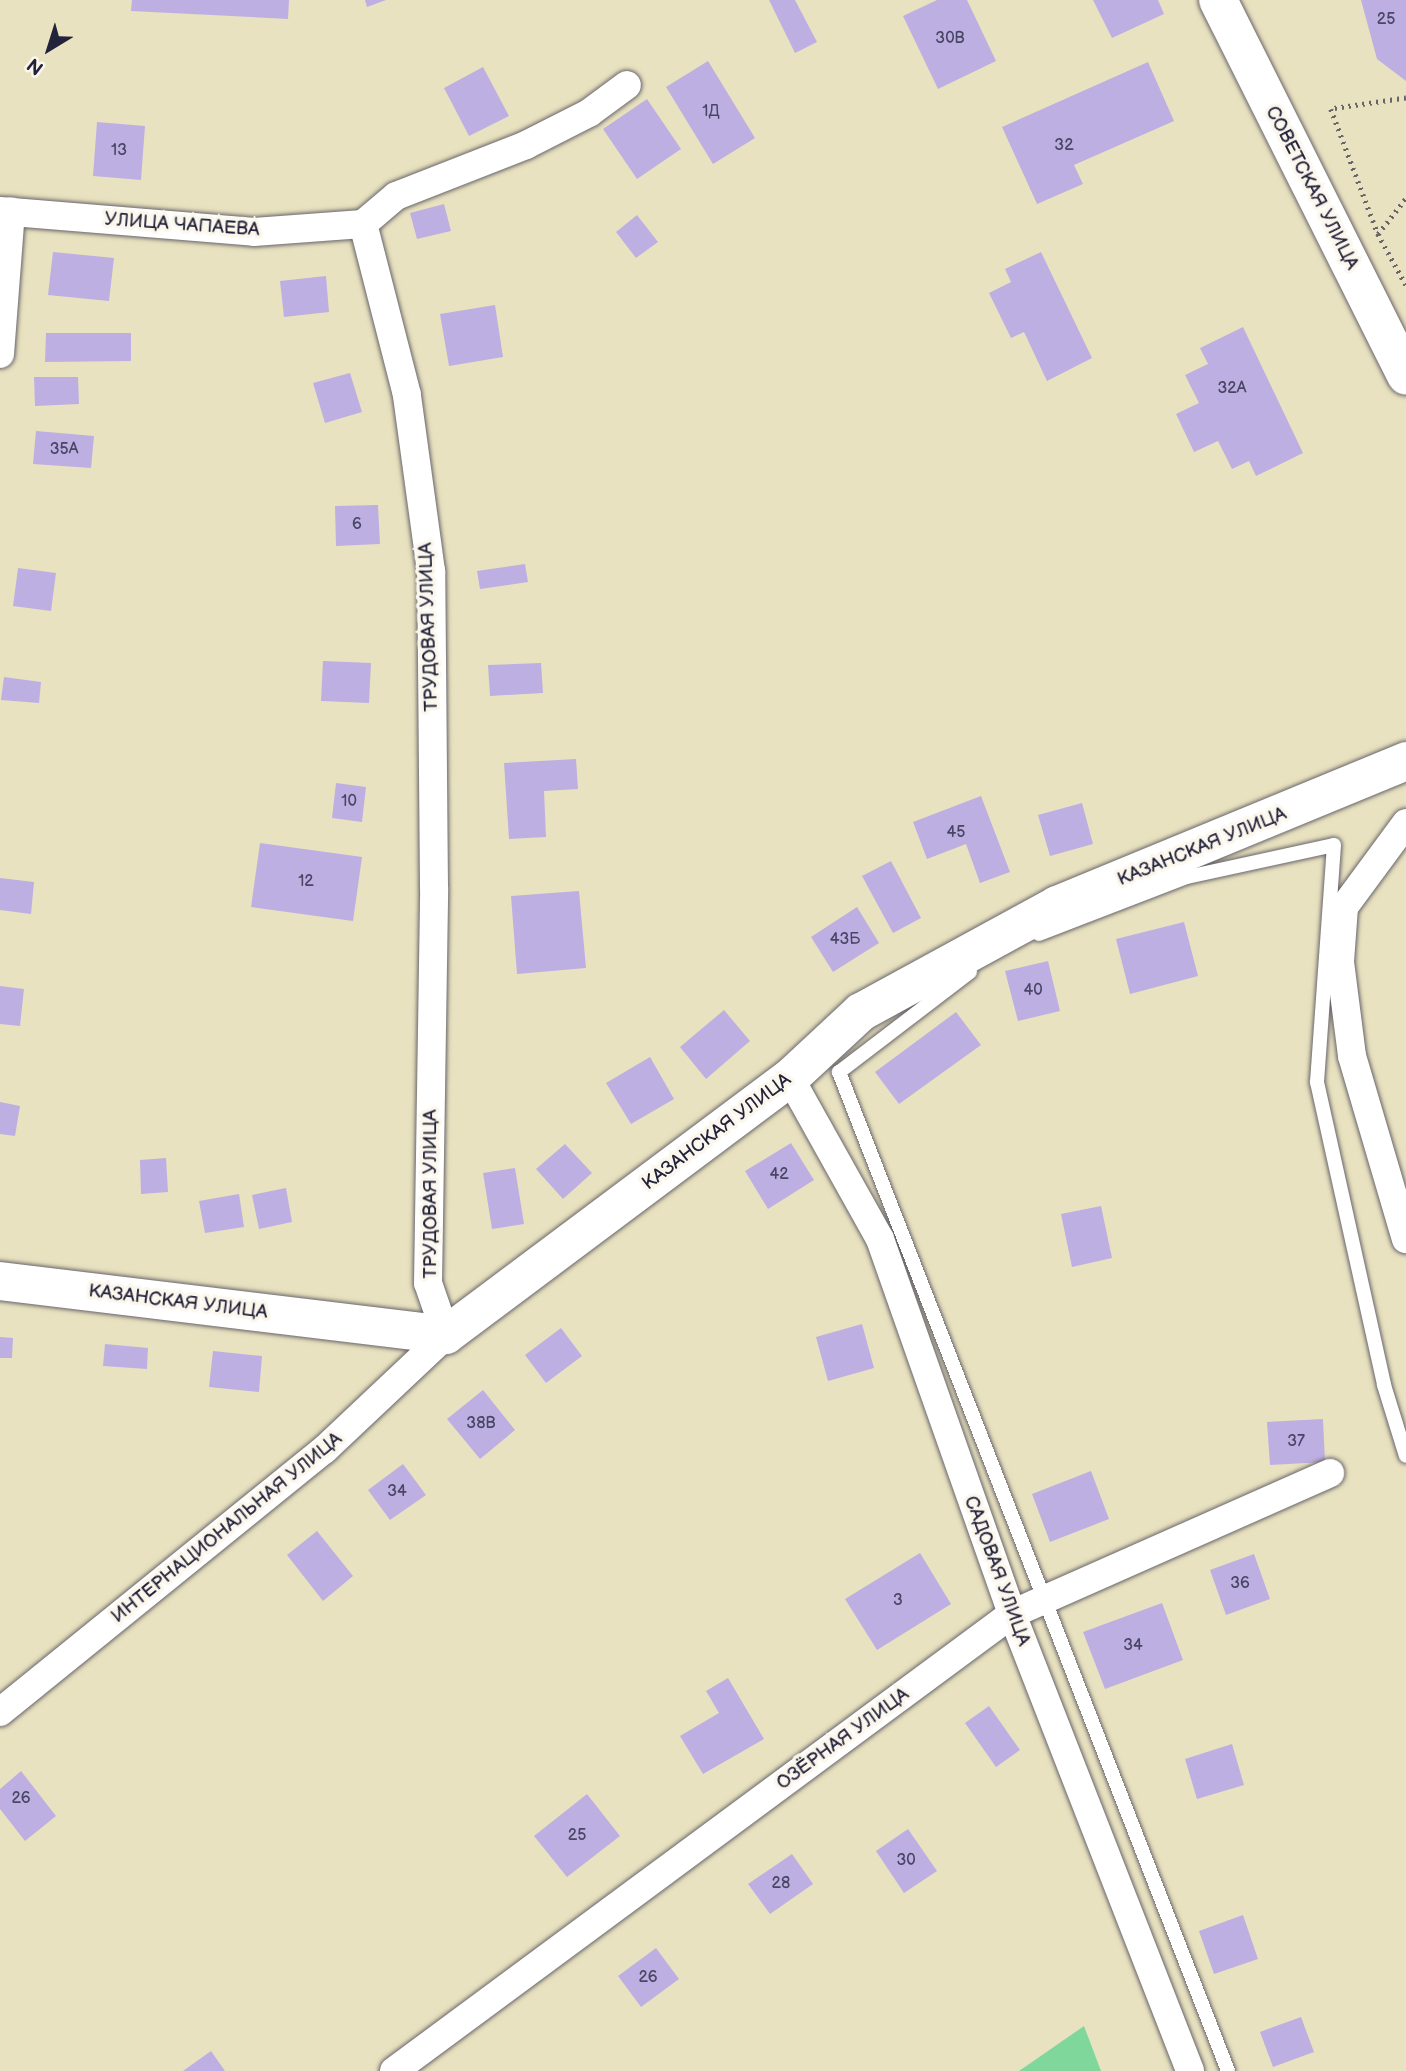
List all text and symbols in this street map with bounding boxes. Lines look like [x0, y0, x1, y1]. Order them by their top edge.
house number: 25 [1377, 10, 1395, 30]
north arrow [14, 14, 84, 84]
house number: 30В [935, 29, 965, 49]
text: N [23, 52, 48, 79]
house number: 1Д [702, 102, 720, 122]
street label: СОВЕТСКАЯ УЛИЦА [1261, 102, 1363, 274]
house number: 32 [1054, 136, 1074, 156]
house number: 13 [111, 141, 127, 161]
street label: УЛИЦА ЧАПАЕВА [104, 208, 260, 242]
house number: 32А [1218, 379, 1246, 399]
house number: 35А [50, 440, 78, 460]
house number: 6 [352, 515, 362, 535]
street label: ТРУДОВАЯ УЛИЦА [415, 542, 443, 712]
house number: 10 [341, 792, 357, 812]
street label: КАЗАНСКАЯ УЛИЦА [1114, 803, 1290, 891]
house number: 45 [947, 823, 965, 843]
house number: 12 [298, 872, 314, 892]
house number: 43Б [830, 930, 860, 950]
house number: 40 [1023, 981, 1043, 1001]
street label: КАЗАНСКАЯ УЛИЦА [638, 1069, 796, 1195]
street label: ТРУДОВАЯ УЛИЦА [420, 1110, 442, 1278]
house number: 42 [769, 1165, 789, 1185]
street label: КАЗАНСКАЯ УЛИЦА [87, 1280, 269, 1324]
house number: 38В [466, 1414, 496, 1434]
street label: ИНТЕРНАЦИОНАЛЬНАЯ УЛИЦА [107, 1428, 347, 1628]
house number: 37 [1287, 1432, 1305, 1452]
house number: 34 [387, 1482, 407, 1502]
street label: САДОВАЯ УЛИЦА [959, 1493, 1035, 1649]
house number: 36 [1230, 1574, 1250, 1594]
house number: 3 [893, 1591, 903, 1611]
house number: 34 [1123, 1636, 1143, 1656]
street label: ОЗЁРНАЯ УЛИЦА [772, 1683, 914, 1795]
house number: 26 [11, 1789, 31, 1809]
house number: 25 [568, 1826, 586, 1846]
house number: 30 [896, 1851, 916, 1871]
house number: 28 [772, 1874, 790, 1894]
house number: 26 [638, 1968, 658, 1988]

